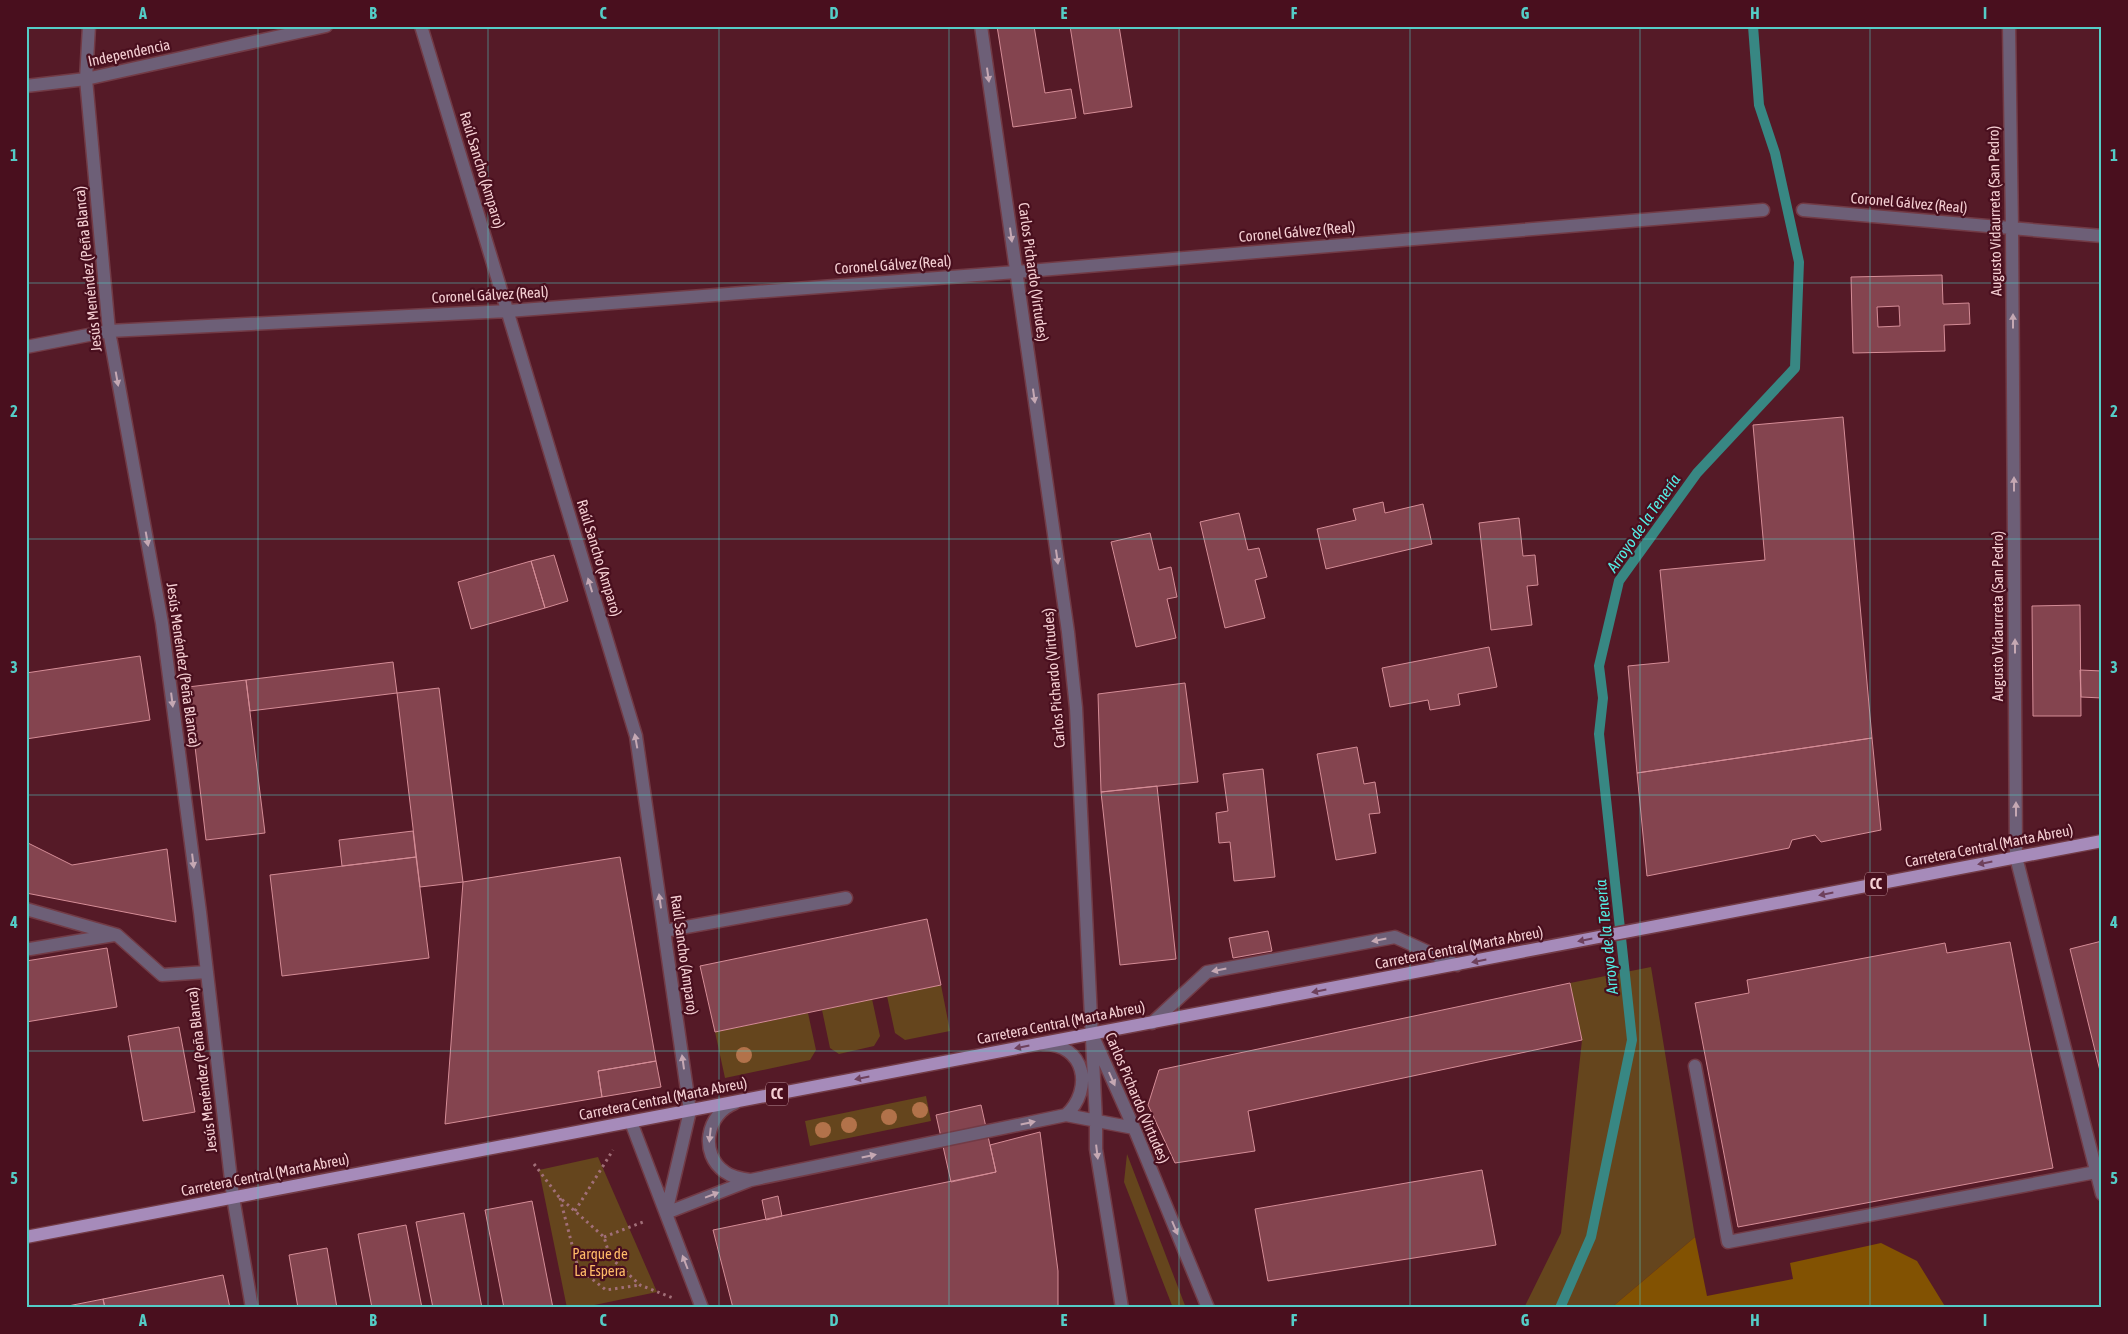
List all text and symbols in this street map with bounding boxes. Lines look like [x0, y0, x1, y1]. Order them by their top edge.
text: A [138, 4, 147, 22]
text: B [369, 4, 377, 22]
text: C [599, 4, 607, 22]
text: D [830, 4, 839, 22]
text: E [1061, 4, 1068, 22]
text: F [1291, 4, 1298, 22]
text: G [1521, 4, 1530, 22]
text: H [1750, 4, 1760, 22]
text: I [1983, 4, 1987, 22]
street label: Independencia [86, 36, 171, 69]
one-way arrow [984, 67, 992, 83]
street label: Raúl Sancho (Amparo) [457, 109, 508, 230]
street label: Augusto Vidaurreta (San Pedro) [1985, 126, 2004, 296]
text: 1 [10, 146, 18, 164]
text: 1 [2110, 146, 2118, 164]
street label: Jesús Menéndez (Peña Blanca) [70, 185, 105, 353]
street label: Coronel Gálvez (Real) [1850, 189, 1968, 216]
street label: Carlos Pichardo (Virtudes) [1015, 201, 1052, 343]
street label: Coronel Gálvez (Real) [1238, 218, 1356, 245]
one-way arrow [1007, 228, 1015, 244]
street label: Coronel Gálvez (Real) [834, 252, 952, 277]
street label: Coronel Gálvez (Real) [431, 283, 549, 306]
one-way arrow [2009, 313, 2017, 329]
one-way arrow [114, 372, 122, 388]
one-way arrow [1030, 389, 1038, 405]
text: 2 [10, 402, 18, 420]
text: 2 [2110, 402, 2118, 420]
water label: Arroyo de la Tenería [1602, 470, 1685, 577]
one-way arrow [2010, 475, 2018, 491]
street label: Raúl Sancho (Amparo) [574, 497, 625, 618]
one-way arrow [143, 531, 151, 547]
street label: Augusto Vidaurreta (San Pedro) [1989, 531, 2006, 701]
one-way arrow [1053, 549, 1061, 565]
one-way arrow [586, 577, 594, 592]
street label: Jesús Menéndez (Peña Blanca) [163, 581, 203, 749]
street label: Carlos Pichardo (Virtudes) [1039, 607, 1068, 749]
one-way arrow [2011, 638, 2019, 654]
text: 3 [10, 658, 18, 676]
text: 3 [2110, 658, 2118, 676]
one-way arrow [168, 692, 176, 708]
one-way arrow [632, 732, 640, 748]
one-way arrow [2012, 800, 2020, 816]
street label: Carretera Central (Marta Abreu) [1904, 821, 2074, 870]
one-way arrow [189, 853, 197, 869]
one-way arrow [1977, 860, 1993, 868]
road number: CC [1865, 872, 1887, 896]
water label: Arroyo de la Tenería [1591, 878, 1622, 996]
one-way arrow [1818, 890, 1833, 898]
one-way arrow [655, 893, 663, 909]
street label: Raúl Sancho (Amparo) [668, 894, 701, 1016]
text: 4 [9, 913, 18, 931]
text: 4 [2109, 913, 2118, 931]
street label: Carretera Central (Marta Abreu) [1374, 923, 1544, 972]
one-way arrow [1371, 936, 1387, 944]
one-way arrow [1577, 937, 1593, 945]
one-way arrow [1470, 957, 1486, 965]
one-way arrow [1211, 966, 1227, 974]
street label: Jesús Menéndez (Peña Blanca) [183, 986, 220, 1154]
one-way arrow [1311, 987, 1327, 995]
street label: Carretera Central (Marta Abreu) [976, 998, 1146, 1047]
street label: Carlos Pichardo (Virtudes) [1102, 1030, 1173, 1166]
one-way arrow [1014, 1044, 1030, 1052]
one-way arrow [679, 1054, 687, 1070]
one-way arrow [1108, 1072, 1116, 1086]
street label: Carretera Central (Marta Abreu) [578, 1074, 748, 1123]
one-way arrow [854, 1074, 870, 1082]
road number: CC [766, 1082, 788, 1106]
one-way arrow [1020, 1118, 1036, 1126]
one-way arrow [706, 1128, 714, 1144]
one-way arrow [1093, 1145, 1101, 1161]
street label: Carretera Central (Marta Abreu) [180, 1150, 350, 1199]
one-way arrow [861, 1152, 876, 1160]
text: 5 [10, 1169, 18, 1187]
text: 5 [2110, 1169, 2118, 1187]
one-way arrow [704, 1191, 719, 1199]
one-way arrow [1171, 1221, 1179, 1236]
park label: Parque de La Espera [572, 1245, 628, 1279]
one-way arrow [681, 1254, 689, 1269]
text: A [138, 1311, 147, 1329]
text: B [369, 1311, 377, 1329]
text: C [599, 1311, 607, 1329]
text: D [830, 1311, 839, 1329]
text: E [1061, 1311, 1068, 1329]
text: F [1291, 1311, 1298, 1329]
text: G [1521, 1311, 1530, 1329]
text: H [1750, 1311, 1760, 1329]
text: I [1983, 1311, 1987, 1329]

